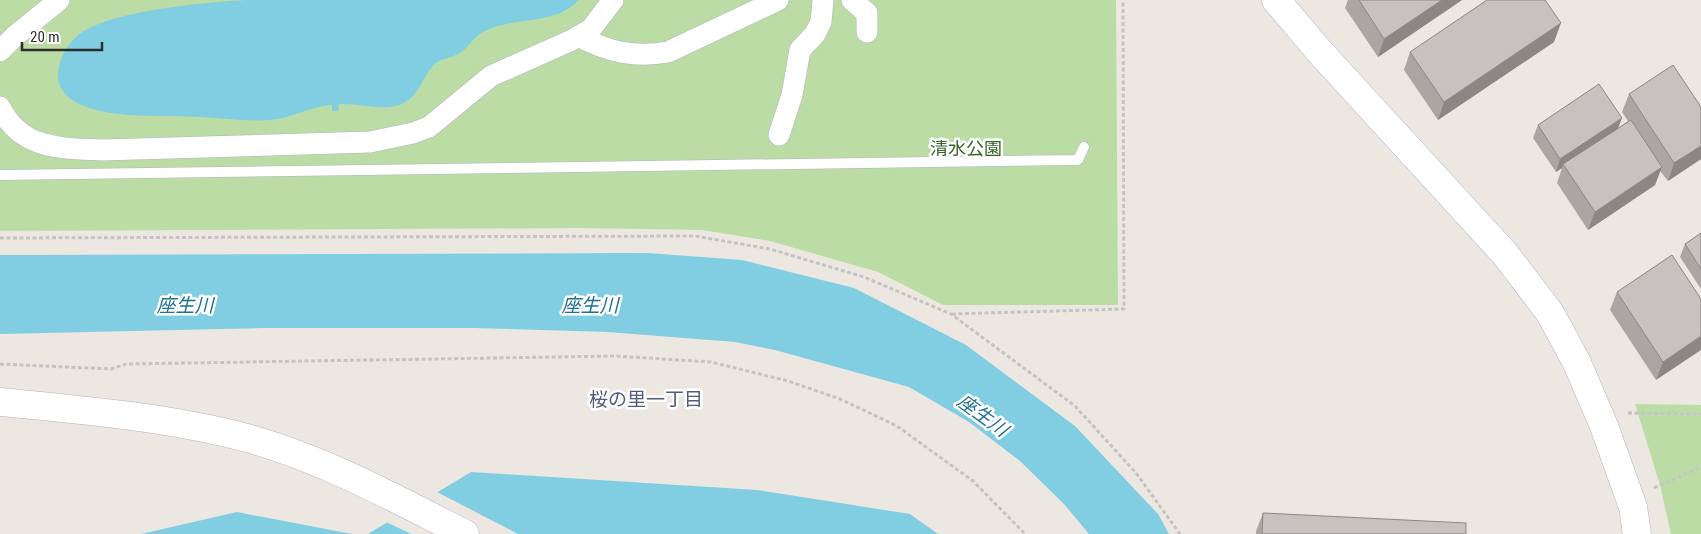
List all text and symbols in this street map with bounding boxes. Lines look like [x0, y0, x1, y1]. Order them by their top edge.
scale bar [22, 20, 102, 52]
text: 20 m [30, 28, 60, 46]
park label: 清水公園 [930, 138, 1002, 159]
water label: 座生川 [156, 294, 215, 317]
water label: 座生川 [561, 294, 620, 317]
district label: 桜の里一丁目 [589, 388, 703, 411]
water label: 座生川 [953, 389, 1014, 443]

